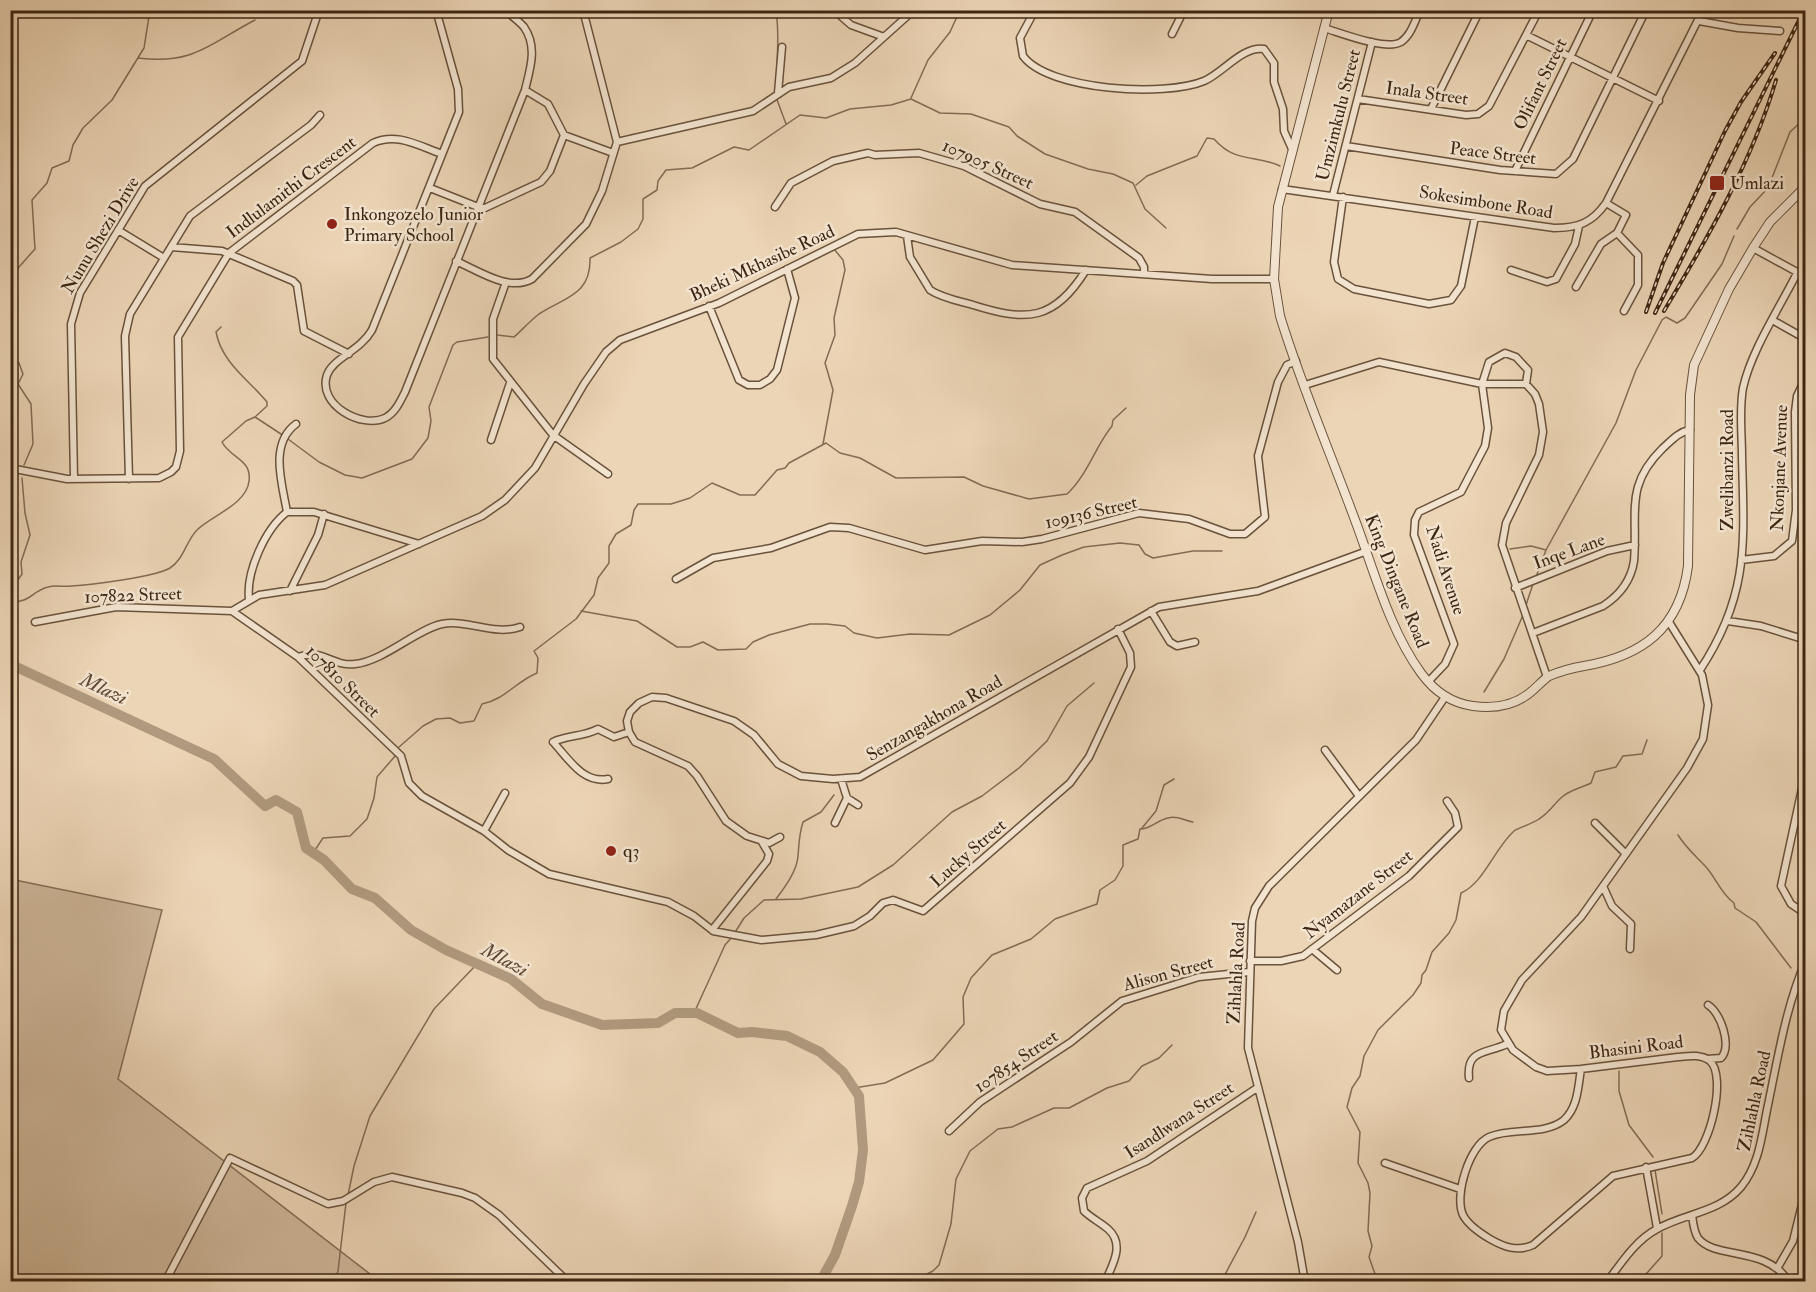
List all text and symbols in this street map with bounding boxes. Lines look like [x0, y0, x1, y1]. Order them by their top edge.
street label: Olifant Street [1508, 34, 1573, 134]
street label: Umzimkulu Street [1311, 47, 1366, 183]
street label: Inala Street [1384, 76, 1470, 111]
street label: Indlulamithi Crescent [222, 131, 361, 244]
street label: 107905 Street [939, 134, 1037, 195]
street label: Peace Street [1448, 137, 1538, 170]
street label: Nunu Shezi Drive [56, 172, 145, 298]
place label: Umlazi [1730, 172, 1784, 195]
marker: Umlazi [1708, 174, 1726, 192]
street label: Sokesimbone Road [1417, 181, 1555, 224]
place label: Inkongozelo Junior Primary School [344, 203, 483, 247]
marker: Inkongozelo Junior Primary School [325, 217, 339, 231]
street label: Bheki Mkhasibe Road [686, 220, 838, 307]
street label: Nkonjane Avenue [1766, 404, 1793, 532]
street label: Zwelibanzi Road [1716, 409, 1739, 531]
street label: 109136 Street [1043, 491, 1140, 534]
street label: King Dingane Road [1359, 511, 1434, 652]
street label: Nadi Avenue [1420, 523, 1471, 618]
street label: Inqe Lane [1530, 528, 1609, 575]
street label: 107822 Street [84, 582, 182, 609]
street label: 107810 Street [301, 640, 385, 723]
water label: Mlazi [75, 666, 132, 710]
street label: Senzangakhona Road [862, 670, 1006, 767]
street label: Lucky Street [926, 814, 1011, 893]
place label: q3 [623, 840, 639, 863]
marker: q3 [604, 844, 618, 858]
street label: Nyamazane Street [1299, 844, 1418, 944]
street label: Zihlahla Road [1222, 921, 1251, 1025]
water label: Mlazi [476, 936, 533, 982]
street label: Alison Street [1120, 950, 1216, 997]
street label: 107854 Street [970, 1025, 1063, 1098]
street label: Bhasini Road [1588, 1030, 1685, 1065]
street label: Zihlahla Road [1733, 1048, 1776, 1154]
street label: Isandlwana Street [1120, 1076, 1238, 1164]

